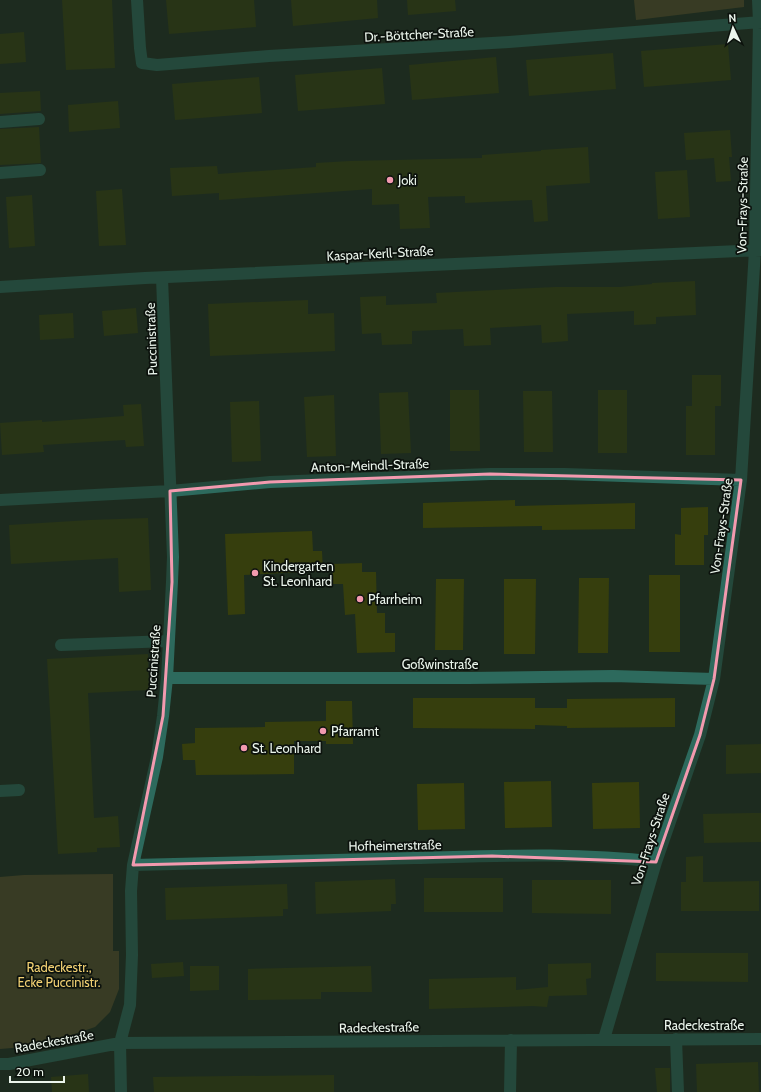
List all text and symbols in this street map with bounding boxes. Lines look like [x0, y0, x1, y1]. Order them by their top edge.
north arrow [713, 8, 753, 48]
text: N [728, 11, 737, 25]
street label: Dr.-Böttcher-Straße [364, 23, 475, 45]
street label: Von-Frays-Straße [733, 156, 751, 253]
place label: Joki [397, 172, 417, 188]
marker: Joki [385, 175, 395, 185]
street label: Kaspar-Kerll-Straße [326, 242, 434, 264]
street label: Puccinistraße [142, 302, 160, 376]
street label: Anton-Meindl-Straße [311, 455, 430, 475]
street label: Von-Frays-Straße [706, 477, 736, 575]
place label: Kindergarten St. Leonhard [263, 558, 334, 589]
marker: Kindergarten St. Leonhard [250, 568, 260, 578]
place label: Pfarrheim [368, 591, 422, 607]
marker: Pfarrheim [355, 594, 365, 604]
street label: Puccinistraße [142, 624, 164, 698]
street label: Goßwinstraße [402, 656, 479, 672]
place label: Pfarramt [331, 723, 380, 739]
marker: Pfarramt [318, 726, 328, 736]
place label: St. Leonhard [252, 740, 321, 756]
marker: St. Leonhard [239, 743, 249, 753]
street label: Von-Frays-Straße [627, 790, 673, 887]
street label: Hofheimerstraße [348, 836, 442, 854]
park label: Radeckestr., Ecke Puccinistr. [18, 959, 101, 990]
street label: Radeckestraße [664, 1017, 744, 1033]
street label: Radeckestraße [339, 1018, 420, 1036]
street label: Radeckestraße [13, 1026, 95, 1056]
scale bar [10, 1058, 64, 1084]
text: 20 m [16, 1064, 44, 1079]

